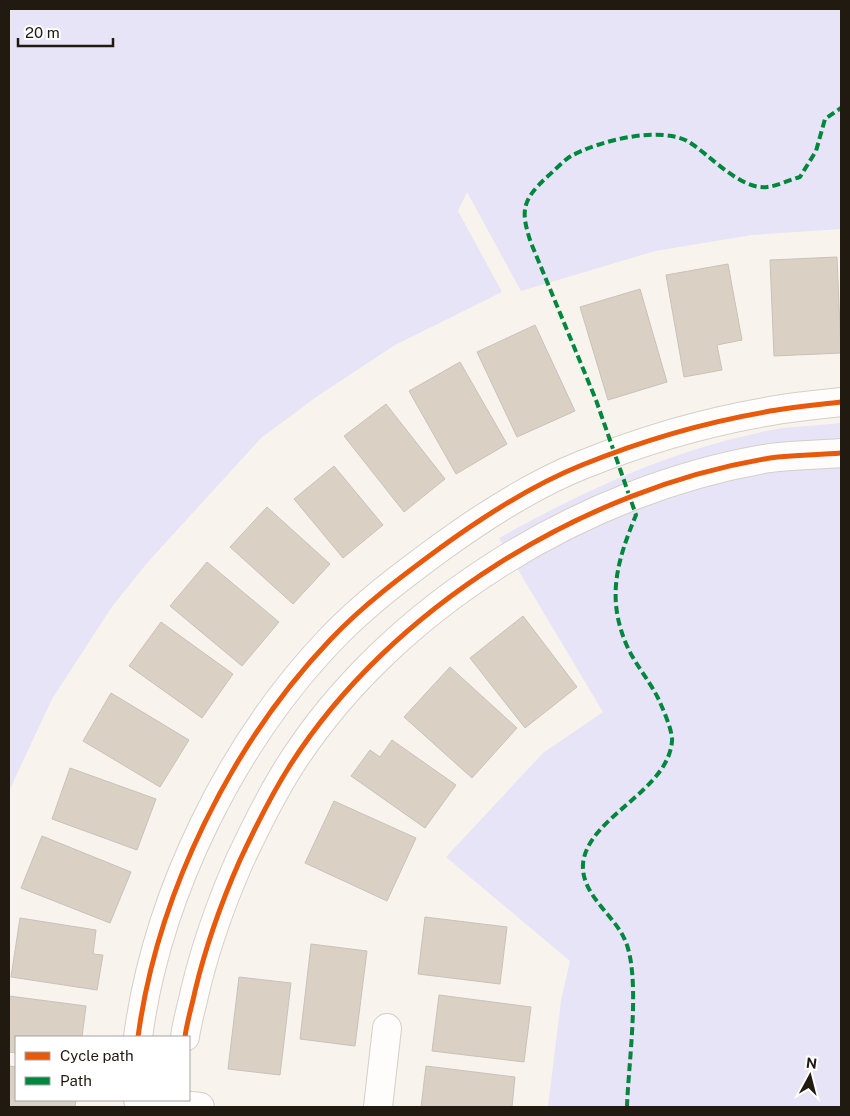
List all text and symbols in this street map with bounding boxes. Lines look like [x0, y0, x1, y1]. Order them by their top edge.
scale bar [18, 15, 112, 47]
text: 20 m [25, 24, 60, 41]
legend [15, 1036, 190, 1101]
text: Cycle path [60, 1047, 134, 1064]
north arrow [785, 1051, 835, 1101]
text: N [805, 1054, 818, 1072]
text: Path [60, 1072, 92, 1089]

